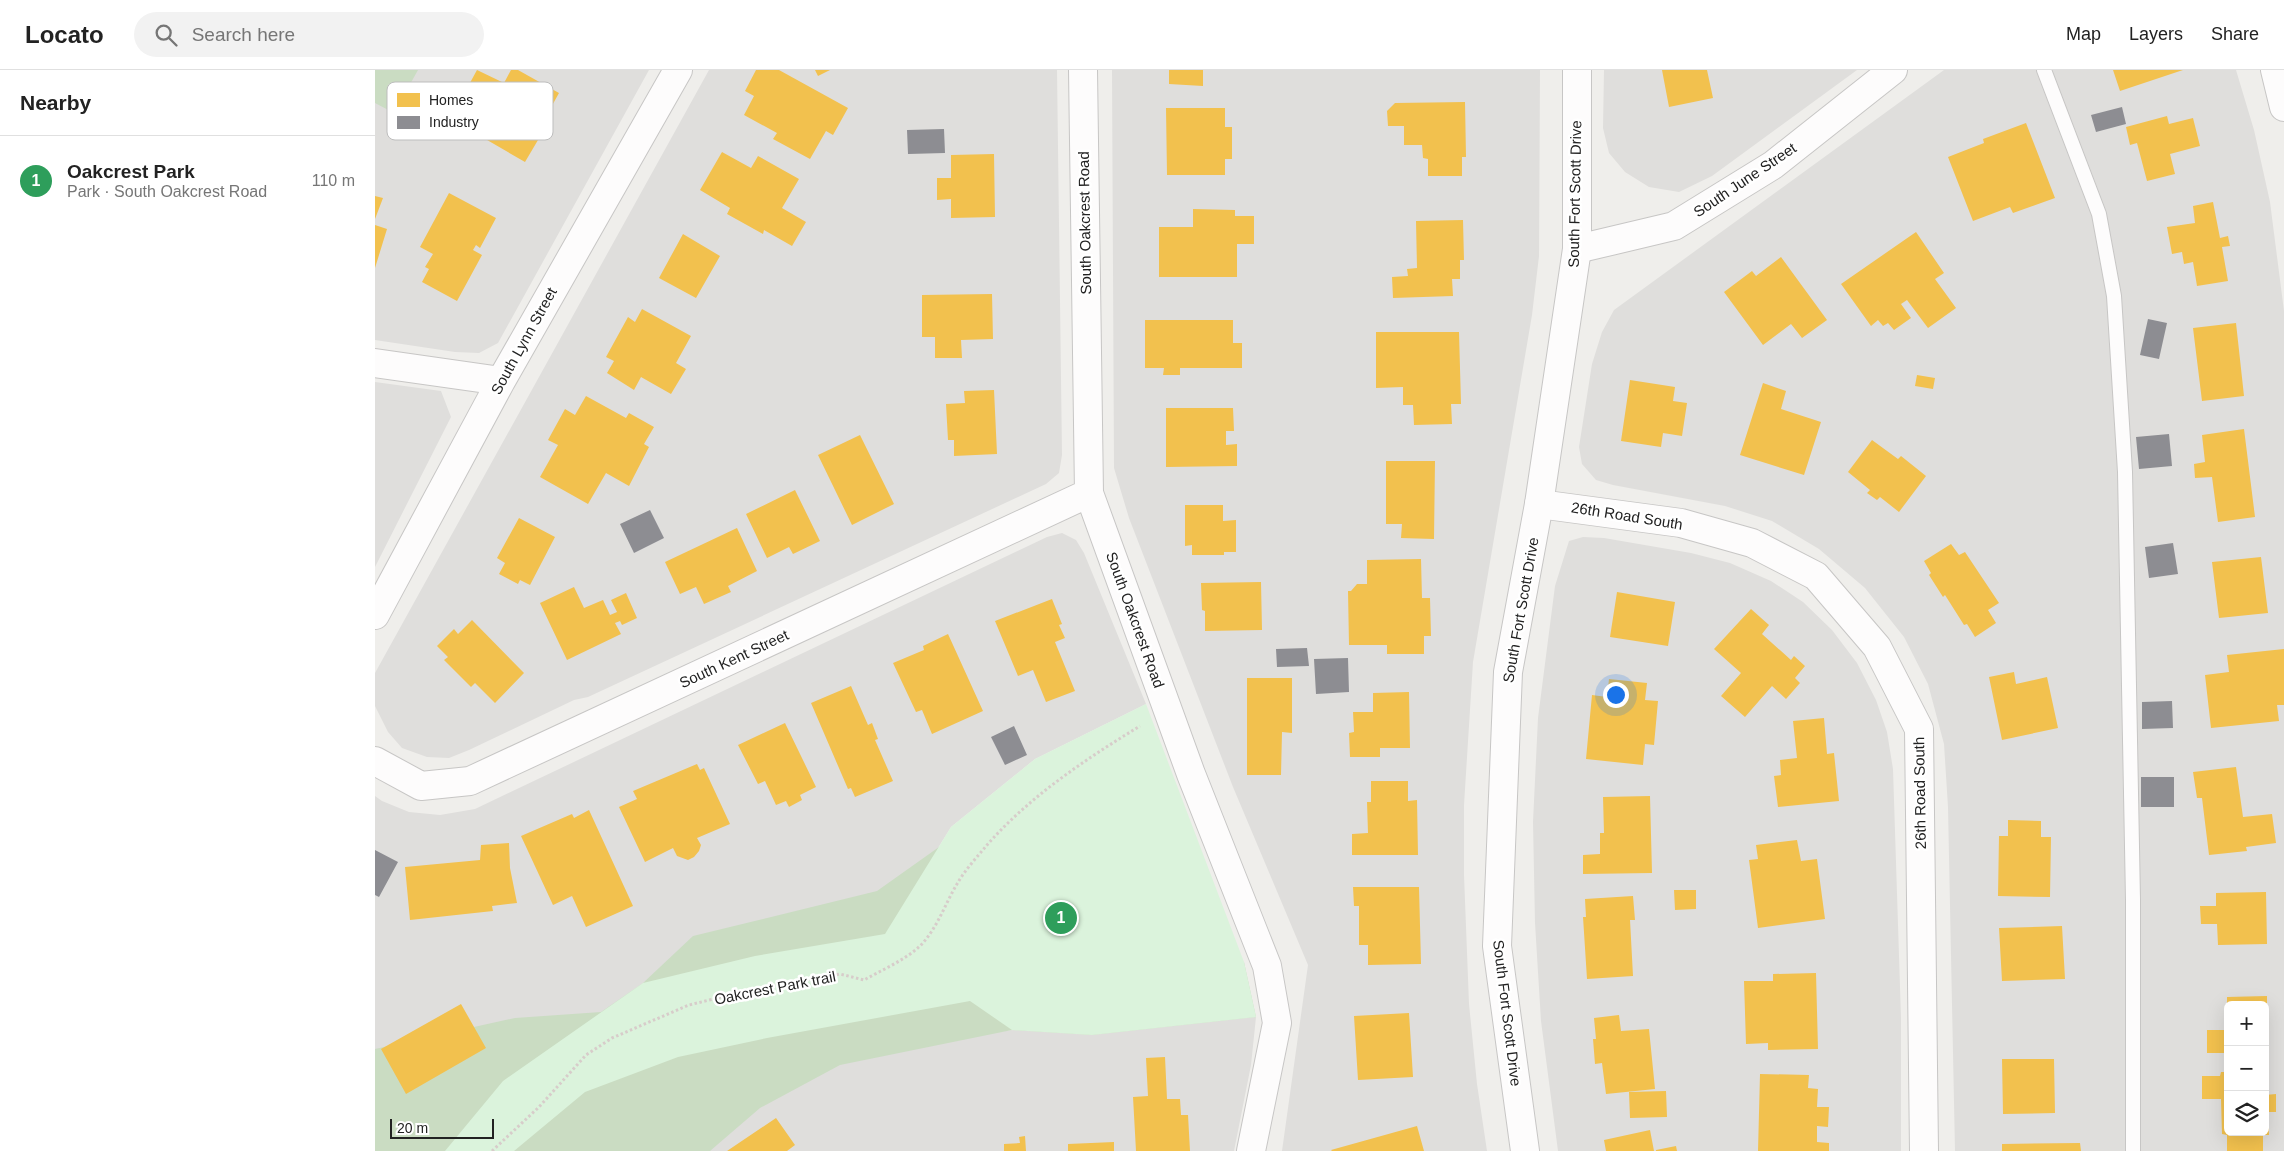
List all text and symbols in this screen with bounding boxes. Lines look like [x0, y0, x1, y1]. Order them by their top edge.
search box [134, 12, 484, 57]
text: Locato [25, 21, 104, 48]
icon: search [152, 21, 180, 49]
text: Search here [192, 24, 295, 45]
text: Map [2066, 24, 2101, 44]
text: Layers [2129, 24, 2183, 44]
text: Share [2211, 24, 2259, 44]
legend [387, 82, 553, 140]
text: Nearby [20, 91, 91, 114]
text: Homes [429, 92, 473, 108]
text: Industry [429, 114, 479, 130]
street label: South Fort Scott Drive [1565, 120, 1584, 268]
street label: South June Street [1690, 139, 1800, 220]
street label: South Oakcrest Road [1075, 151, 1094, 295]
text: Oakcrest Park [67, 161, 195, 182]
text: 1 [32, 172, 40, 189]
text: 110 m [312, 172, 355, 189]
text: Park · South Oakcrest Road [67, 183, 267, 200]
street label: South Lynn Street [487, 284, 560, 397]
street label: 26th Road South [1570, 498, 1684, 533]
street label: South Fort Scott Drive [1499, 536, 1542, 684]
street label: South Oakcrest Road [1103, 550, 1168, 690]
street label: South Kent Street [677, 625, 792, 691]
your location [1603, 682, 1629, 708]
street label: 26th Road South [1910, 737, 1929, 849]
pin: 1 [1045, 899, 1077, 937]
street label: South Fort Scott Drive [1490, 939, 1525, 1087]
street label: Oakcrest Park trail [713, 967, 837, 1008]
map controls [2224, 1001, 2269, 1136]
button: + [2224, 1001, 2269, 1046]
button: − [2224, 1046, 2269, 1091]
button: layers [2224, 1091, 2269, 1136]
scale bar [390, 1116, 494, 1139]
text: 20 m [397, 1120, 428, 1136]

